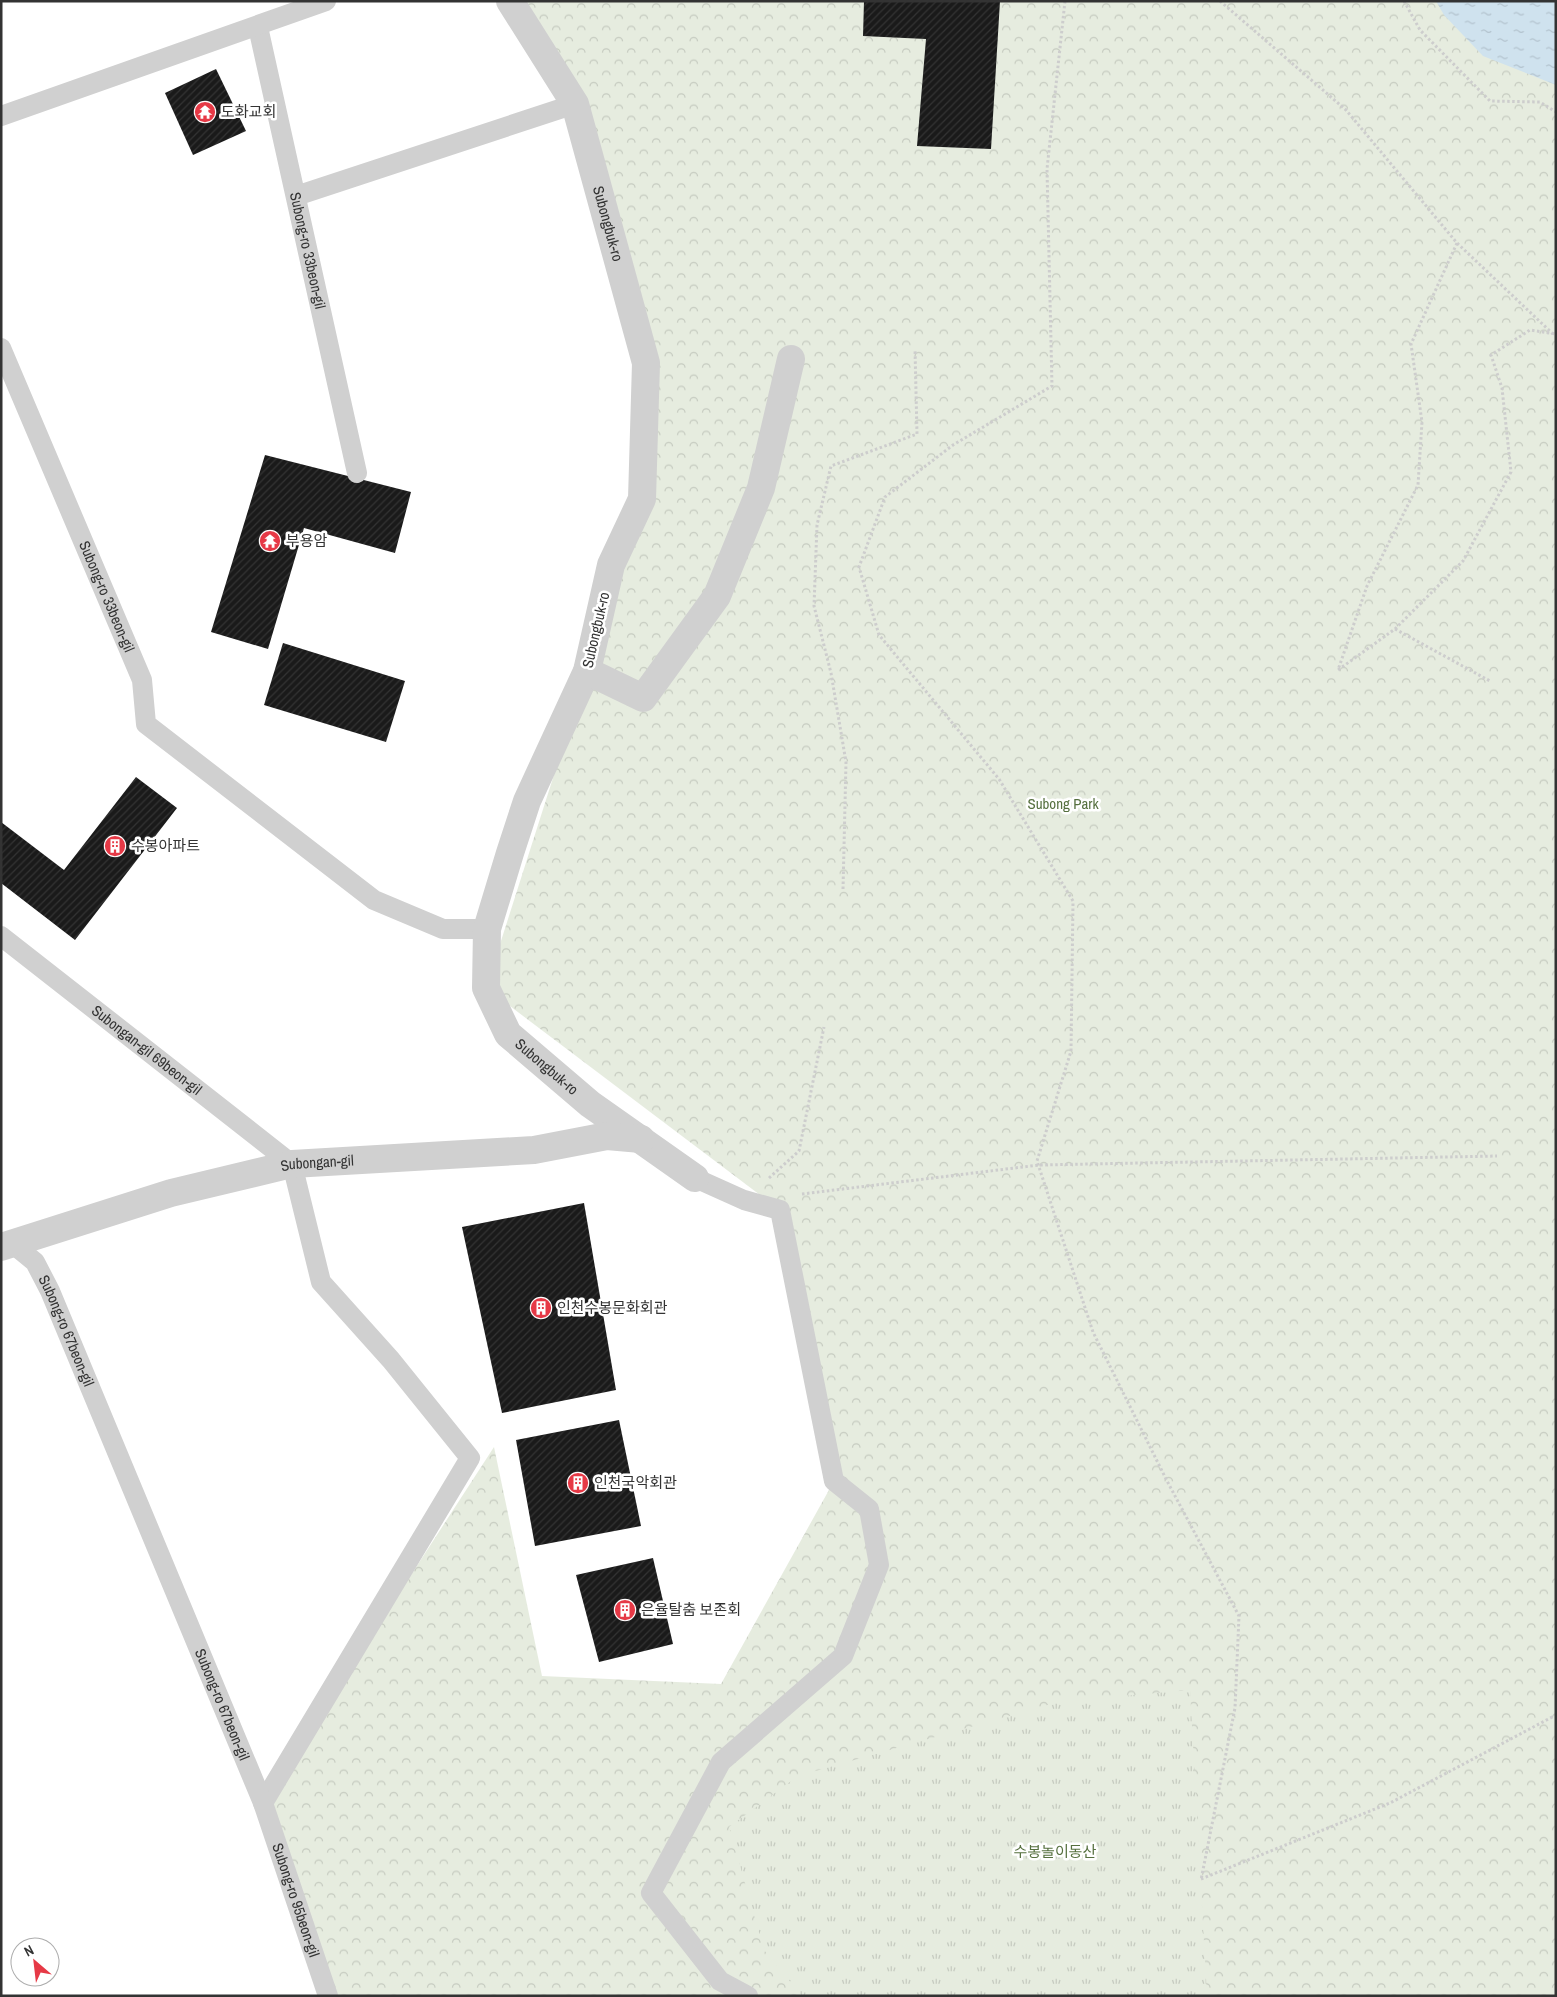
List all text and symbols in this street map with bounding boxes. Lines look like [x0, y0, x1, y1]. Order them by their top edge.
temple icon: 도화교회 [193, 100, 217, 124]
place label: 도화교회 [221, 101, 276, 122]
street label: Subongbuk-ro [588, 184, 629, 264]
street label: Subong-ro 33beon-gil [285, 190, 331, 311]
temple icon: 부용암 [258, 529, 282, 553]
place label: 부용암 [286, 530, 328, 551]
street label: Subong-ro 33beon-gil [74, 537, 140, 655]
street label: Subongbuk-ro [577, 590, 614, 670]
park label: Subong Park [1027, 793, 1099, 814]
building icon: 수봉아파트 [103, 834, 127, 858]
place label: 수봉아파트 [131, 835, 200, 856]
street label: Subongan-gil 69beon-gil [87, 1000, 206, 1100]
street label: Subongbuk-ro [511, 1033, 583, 1100]
street label: Subongan-gil [278, 1149, 354, 1176]
street label: Subong-ro 67beon-gil [33, 1271, 100, 1389]
building icon: 인천수봉문화회관 [529, 1296, 553, 1320]
place label: 인천수봉문화회관 [557, 1297, 668, 1318]
building icon: 인천국악회관 [566, 1471, 590, 1495]
place label: 인천국악회관 [594, 1472, 677, 1493]
building icon: 은율탈춤 보존회 [613, 1598, 637, 1622]
place label: 은율탈춤 보존회 [641, 1599, 741, 1620]
street label: Subong-ro 67beon-gil [190, 1645, 255, 1763]
street label: Subong-ro 95beon-gil [267, 1840, 325, 1960]
park label: 수봉놀이동산 [1014, 1841, 1097, 1862]
north arrow [10, 1937, 60, 1987]
text: N [21, 1941, 37, 1960]

